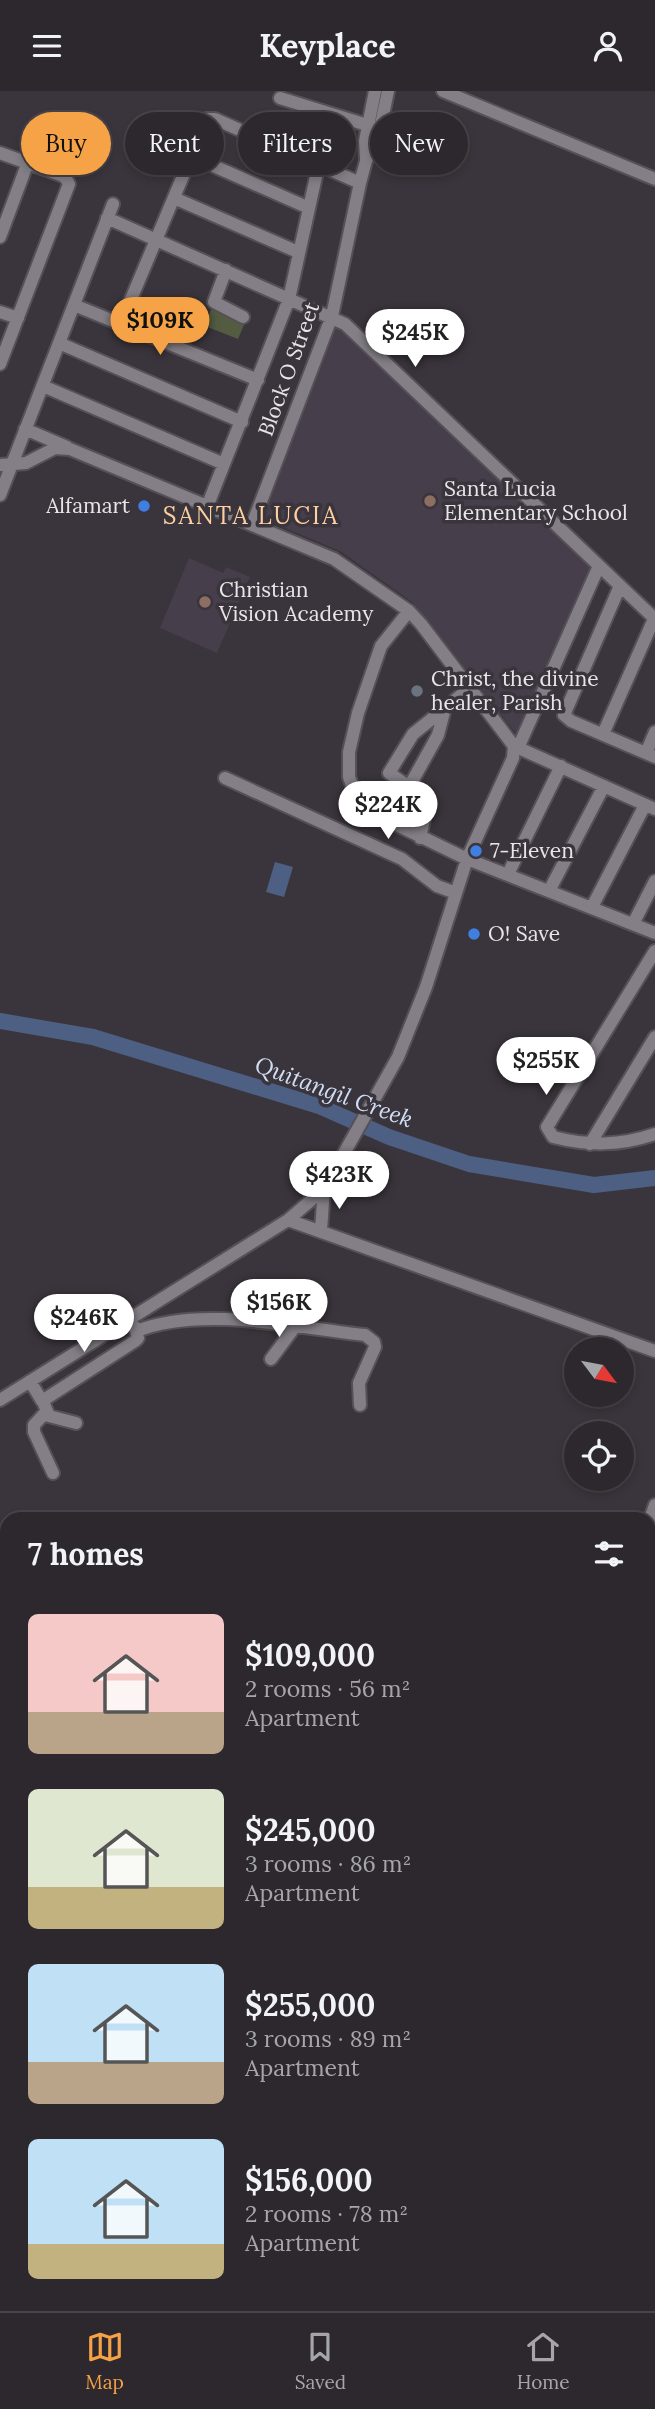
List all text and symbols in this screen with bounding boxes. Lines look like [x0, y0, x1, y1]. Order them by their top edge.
text: Keyplace [259, 25, 396, 66]
icon: menu [28, 27, 66, 65]
icon: person [589, 27, 627, 65]
chip: Buy [21, 112, 111, 175]
chip: Rent [125, 112, 224, 175]
chip: Filters [238, 112, 356, 175]
chip: New [370, 112, 468, 175]
pin: $109K [111, 297, 209, 357]
street label: Block O Street [252, 297, 326, 439]
text: $109K [126, 305, 194, 334]
pin: $245K [366, 309, 464, 369]
text: $245K [381, 317, 449, 346]
place label: Santa Lucia Elementary School [444, 475, 628, 526]
place label: Alfamart [45, 492, 131, 519]
marker: Santa Lucia Elementary School [422, 493, 438, 509]
marker: Alfamart [136, 498, 152, 514]
district label: SANTA LUCIA [163, 500, 339, 531]
place label: Christian Vision Academy [218, 576, 373, 627]
marker: Christian Vision Academy [197, 594, 213, 610]
place label: Christ, the divine healer, Parish [431, 665, 599, 716]
marker: Christ, the divine healer, Parish [409, 683, 425, 699]
pin: $224K [339, 781, 437, 841]
text: $224K [355, 789, 422, 818]
place label: 7-Eleven [490, 837, 574, 864]
marker: 7-Eleven [468, 843, 484, 859]
place label: O! Save [488, 920, 560, 947]
marker: O! Save [466, 926, 482, 942]
pin: $255K [497, 1037, 595, 1097]
text: $255K [513, 1045, 580, 1074]
water label: Quitangil Creek [251, 1049, 417, 1134]
pin: $423K [290, 1151, 388, 1211]
text: $423K [305, 1159, 373, 1188]
pin: $156K [230, 1279, 328, 1339]
text: $156K [247, 1287, 311, 1316]
pin: $246K [35, 1295, 133, 1354]
text: $246K [50, 1302, 118, 1331]
north arrow [564, 1337, 634, 1407]
map controls [564, 1337, 634, 1491]
button: locate [564, 1421, 634, 1491]
text: 7 homes [28, 1535, 144, 1573]
icon: filters [590, 1535, 628, 1573]
text: $109,000 [245, 1636, 375, 1674]
icon: home [84, 1642, 168, 1726]
text: 2 rooms · 56 m² [245, 1674, 410, 1703]
text: Apartment [245, 1703, 360, 1732]
text: $245,000 [245, 1811, 376, 1849]
icon: home [84, 1817, 168, 1901]
text: 3 rooms · 86 m² [245, 1849, 411, 1878]
text: Apartment [245, 1878, 360, 1907]
text: $255,000 [245, 1986, 375, 2024]
icon: home [84, 1992, 168, 2076]
text: 3 rooms · 89 m² [245, 2024, 411, 2053]
text: Apartment [245, 2053, 360, 2082]
text: $156,000 [245, 2161, 373, 2199]
icon: home [84, 2167, 168, 2251]
text: 2 rooms · 78 m² [245, 2199, 408, 2228]
text: Apartment [245, 2228, 360, 2257]
tab: Map [85, 2328, 124, 2394]
tab: Saved [295, 2328, 346, 2394]
tab: Home [517, 2328, 570, 2394]

